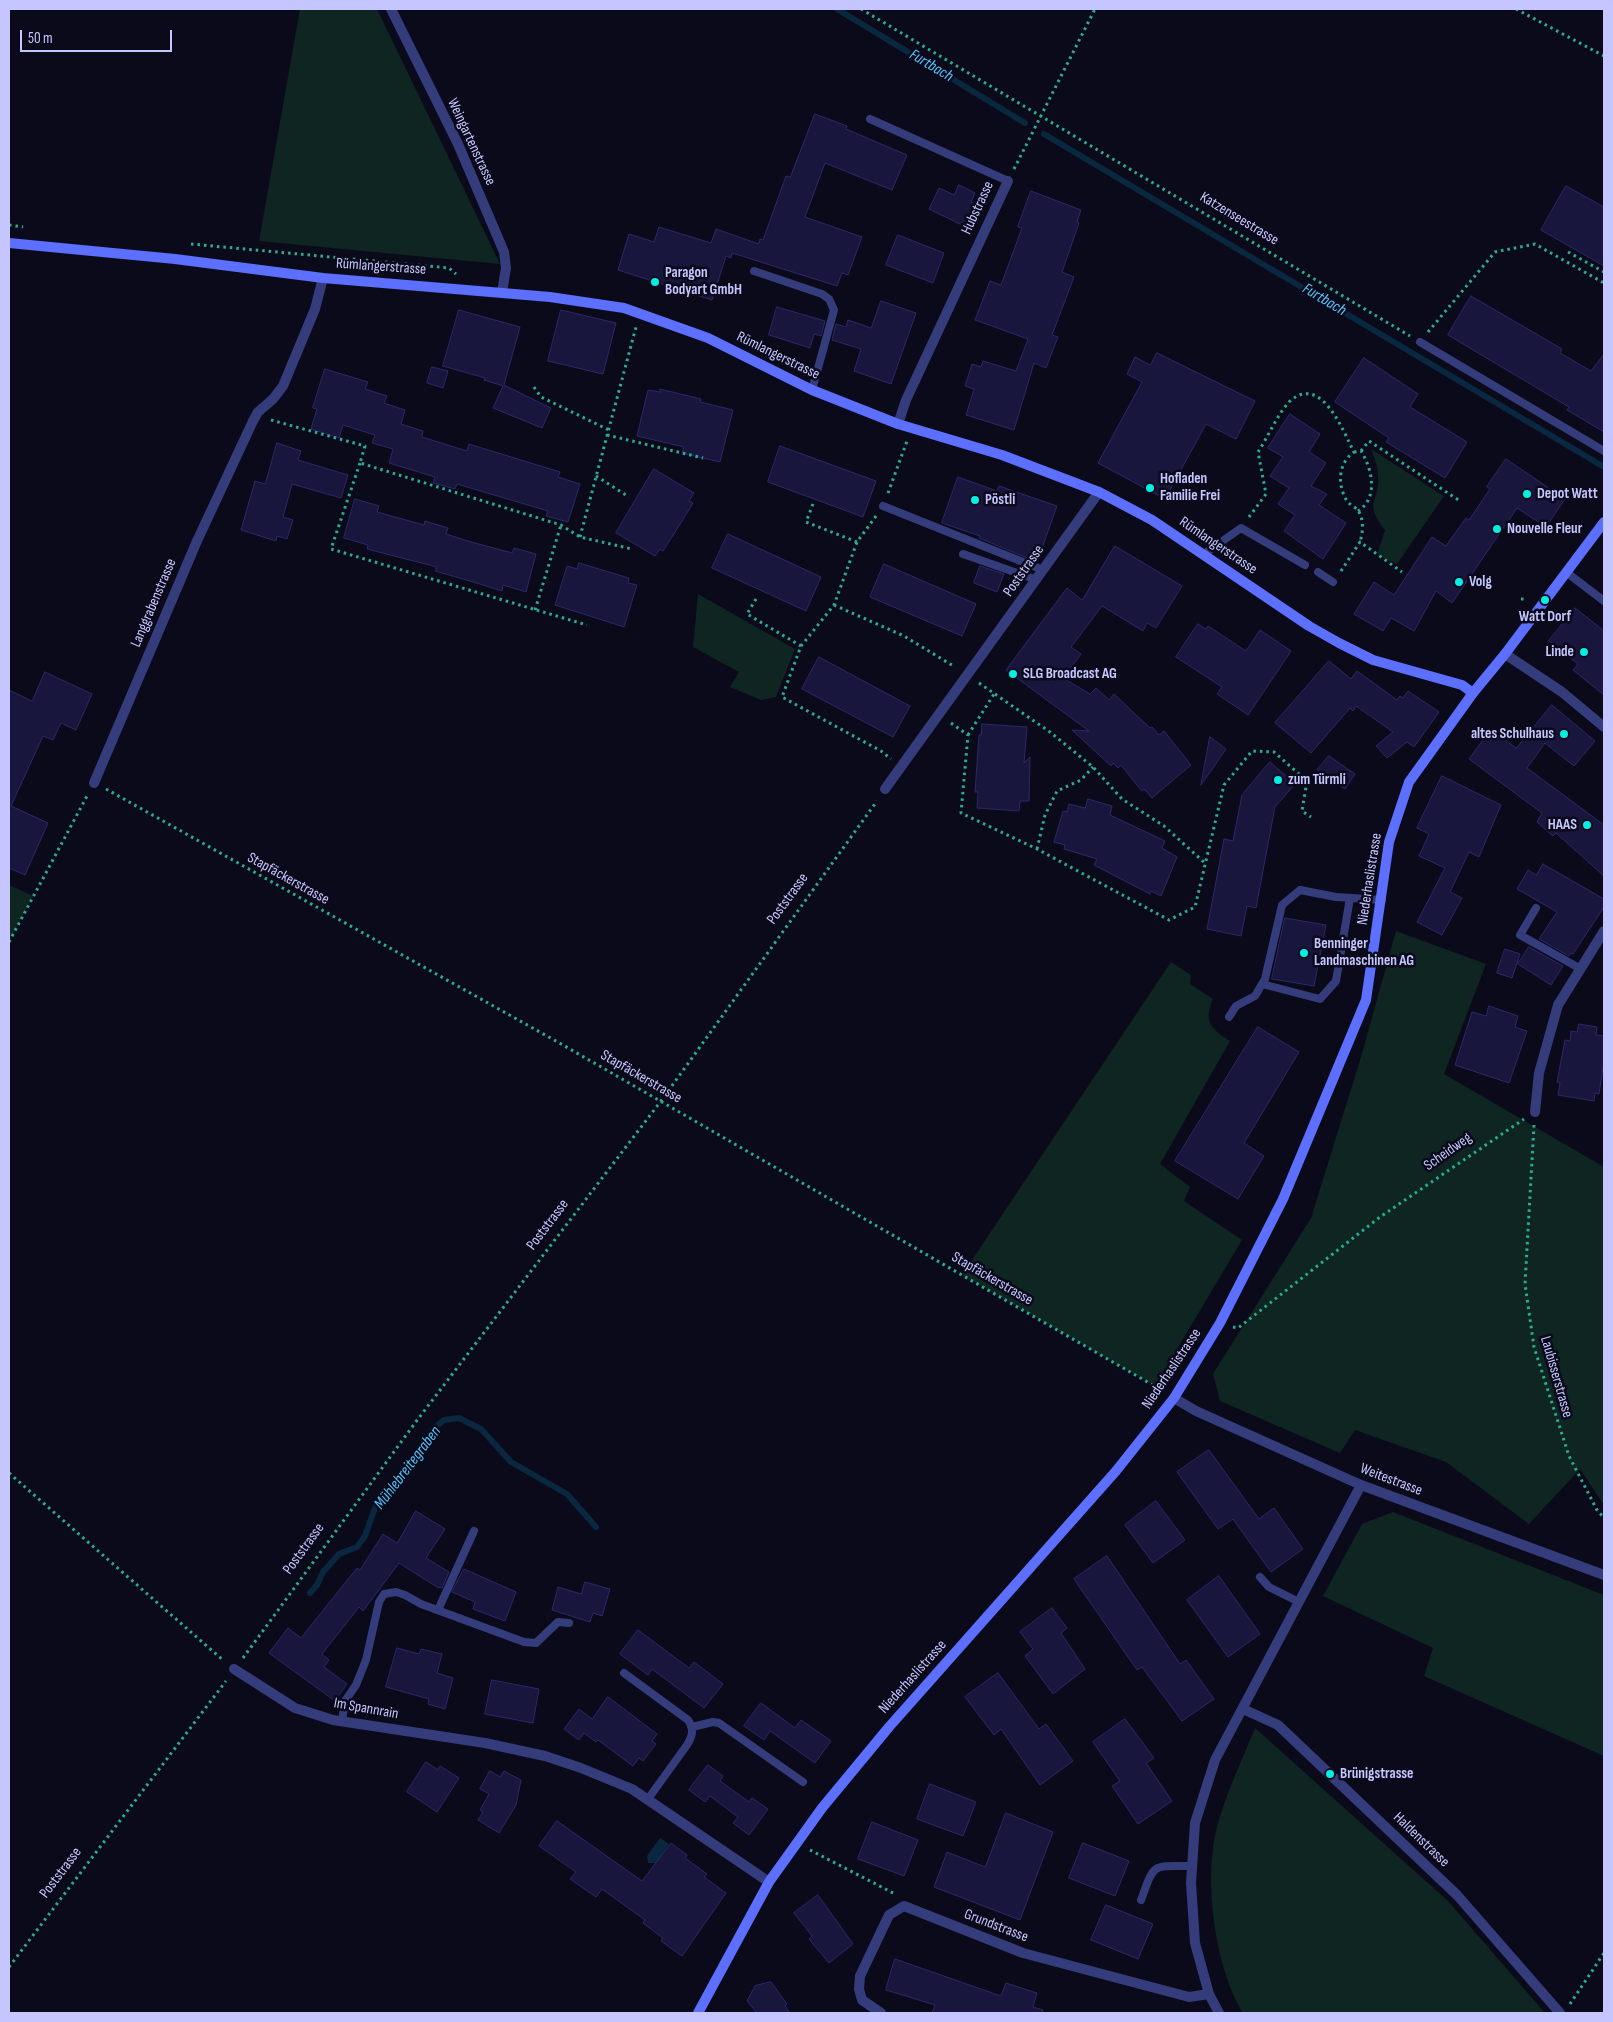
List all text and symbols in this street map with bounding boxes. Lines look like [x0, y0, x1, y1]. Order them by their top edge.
scale bar [22, 20, 175, 52]
text: 50 m [28, 29, 53, 48]
water label: Furtbach [906, 45, 956, 87]
street label: Weingartenstrasse [443, 96, 499, 188]
street label: Hubstrasse [958, 179, 998, 237]
street label: Katzenseestrasse [1196, 188, 1282, 250]
street label: Rümlangerstrasse [335, 255, 427, 279]
place label: Paragon Bodyart GmbH [665, 264, 742, 299]
marker: Paragon Bodyart GmbH [649, 276, 661, 288]
water label: Furtbach [1299, 279, 1349, 321]
street label: Rümlangerstrasse [733, 328, 823, 384]
place label: Hofladen Familie Frei [1160, 470, 1220, 505]
marker: Hofladen Familie Frei [1144, 482, 1156, 494]
place label: Depot Watt [1537, 485, 1598, 503]
marker: Depot Watt [1521, 488, 1533, 500]
place label: Pöstli [985, 491, 1015, 509]
marker: Pöstli [969, 494, 981, 506]
street label: Rümlangerstrasse [1176, 513, 1260, 579]
place label: Nouvelle Fleur [1507, 520, 1582, 538]
marker: Nouvelle Fleur [1491, 523, 1503, 535]
street label: Poststrasse [1000, 542, 1048, 600]
street label: Langgrabenstrasse [127, 556, 181, 650]
place label: Volg [1469, 573, 1492, 591]
marker: Volg [1453, 576, 1465, 588]
marker: Watt Dorf [1539, 594, 1551, 606]
place label: Watt Dorf [1519, 608, 1571, 626]
place label: Linde [1545, 643, 1574, 661]
marker: Linde [1578, 646, 1590, 658]
place label: SLG Broadcast AG [1023, 665, 1117, 683]
marker: SLG Broadcast AG [1007, 668, 1019, 680]
place label: altes Schulhaus [1471, 725, 1554, 743]
marker: altes Schulhaus [1558, 728, 1570, 740]
place label: zum Türmli [1288, 771, 1346, 789]
marker: zum Türmli [1272, 774, 1284, 786]
place label: HAAS [1548, 816, 1577, 834]
marker: HAAS [1581, 819, 1593, 831]
street label: Niederhaslistrasse [1354, 832, 1386, 926]
street label: Stapfäckerstrasse [244, 849, 332, 909]
street label: Poststrasse [763, 870, 813, 928]
place label: Benninger Landmaschinen AG [1314, 935, 1414, 970]
marker: Benninger Landmaschinen AG [1298, 947, 1310, 959]
street label: Stapfäckerstrasse [597, 1046, 685, 1108]
street label: Scheidweg [1421, 1129, 1475, 1175]
street label: Poststrasse [523, 1196, 573, 1254]
street label: Stapfäckerstrasse [948, 1248, 1036, 1310]
street label: Niederhaslistrasse [1139, 1325, 1205, 1413]
street label: Laubisserstrasse [1536, 1334, 1576, 1420]
water label: Mühlebreitegraben [370, 1423, 446, 1513]
street label: Weitestrasse [1357, 1460, 1425, 1500]
street label: Poststrasse [279, 1520, 329, 1578]
street label: Niederhaslistrasse [875, 1636, 951, 1718]
street label: Im Spannrain [332, 1694, 400, 1724]
place label: Brünigstrasse [1340, 1765, 1413, 1783]
marker: Brünigstrasse [1324, 1768, 1336, 1780]
street label: Haldenstrasse [1389, 1809, 1453, 1871]
street label: Poststrasse [36, 1844, 86, 1902]
street label: Grundstrasse [961, 1906, 1031, 1946]

